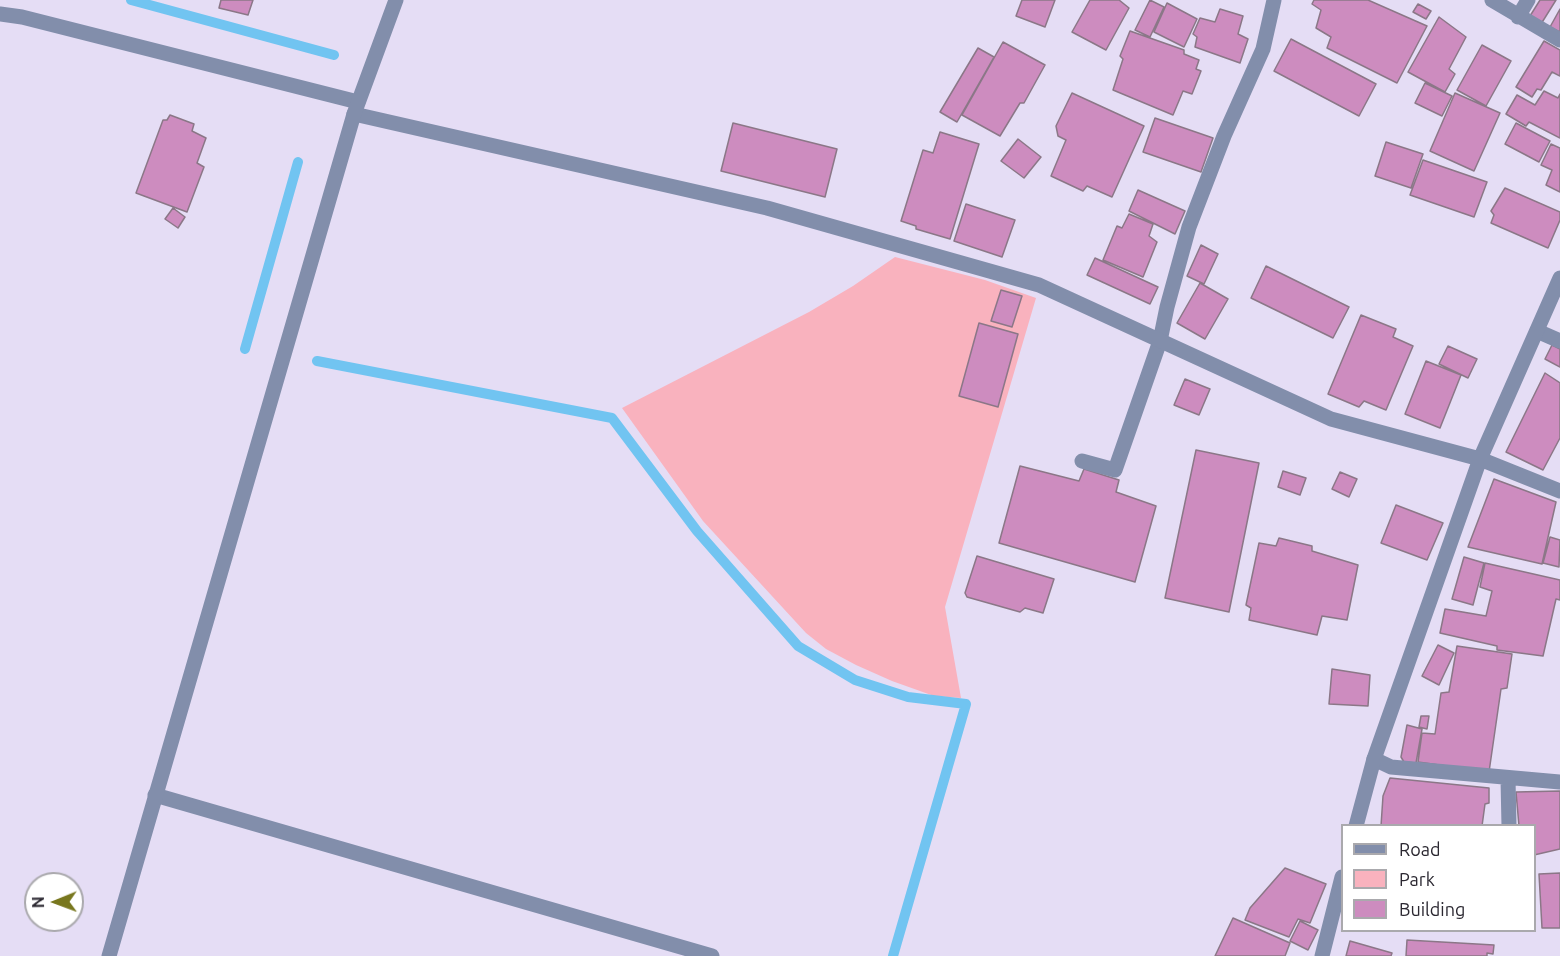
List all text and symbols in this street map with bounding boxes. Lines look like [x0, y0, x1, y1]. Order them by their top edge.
legend [1341, 824, 1536, 932]
text: Road [1399, 839, 1441, 859]
text: Park [1399, 869, 1435, 889]
north arrow [24, 872, 84, 932]
text: N [29, 896, 47, 908]
text: Building [1399, 899, 1465, 919]

